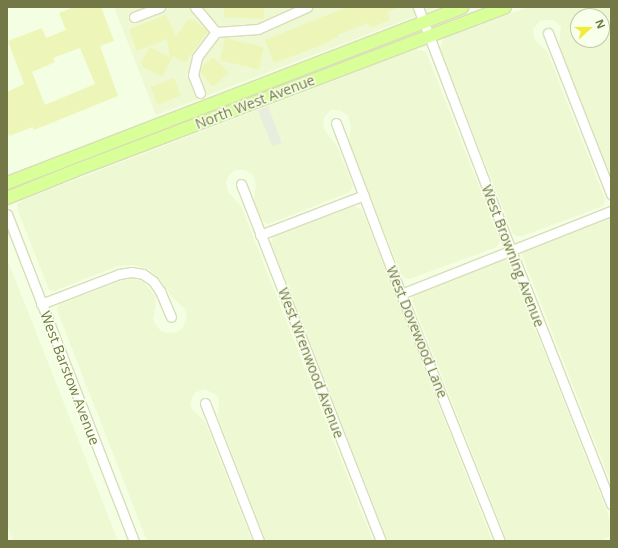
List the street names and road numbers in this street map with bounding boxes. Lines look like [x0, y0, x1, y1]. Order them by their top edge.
street label: North West Avenue [193, 71, 317, 133]
street label: West Browning Avenue [478, 183, 548, 329]
street label: West Dovewood Lane [383, 264, 451, 400]
street label: West Wrenwood Avenue [275, 285, 347, 441]
street label: West Barstow Avenue [37, 309, 103, 447]

